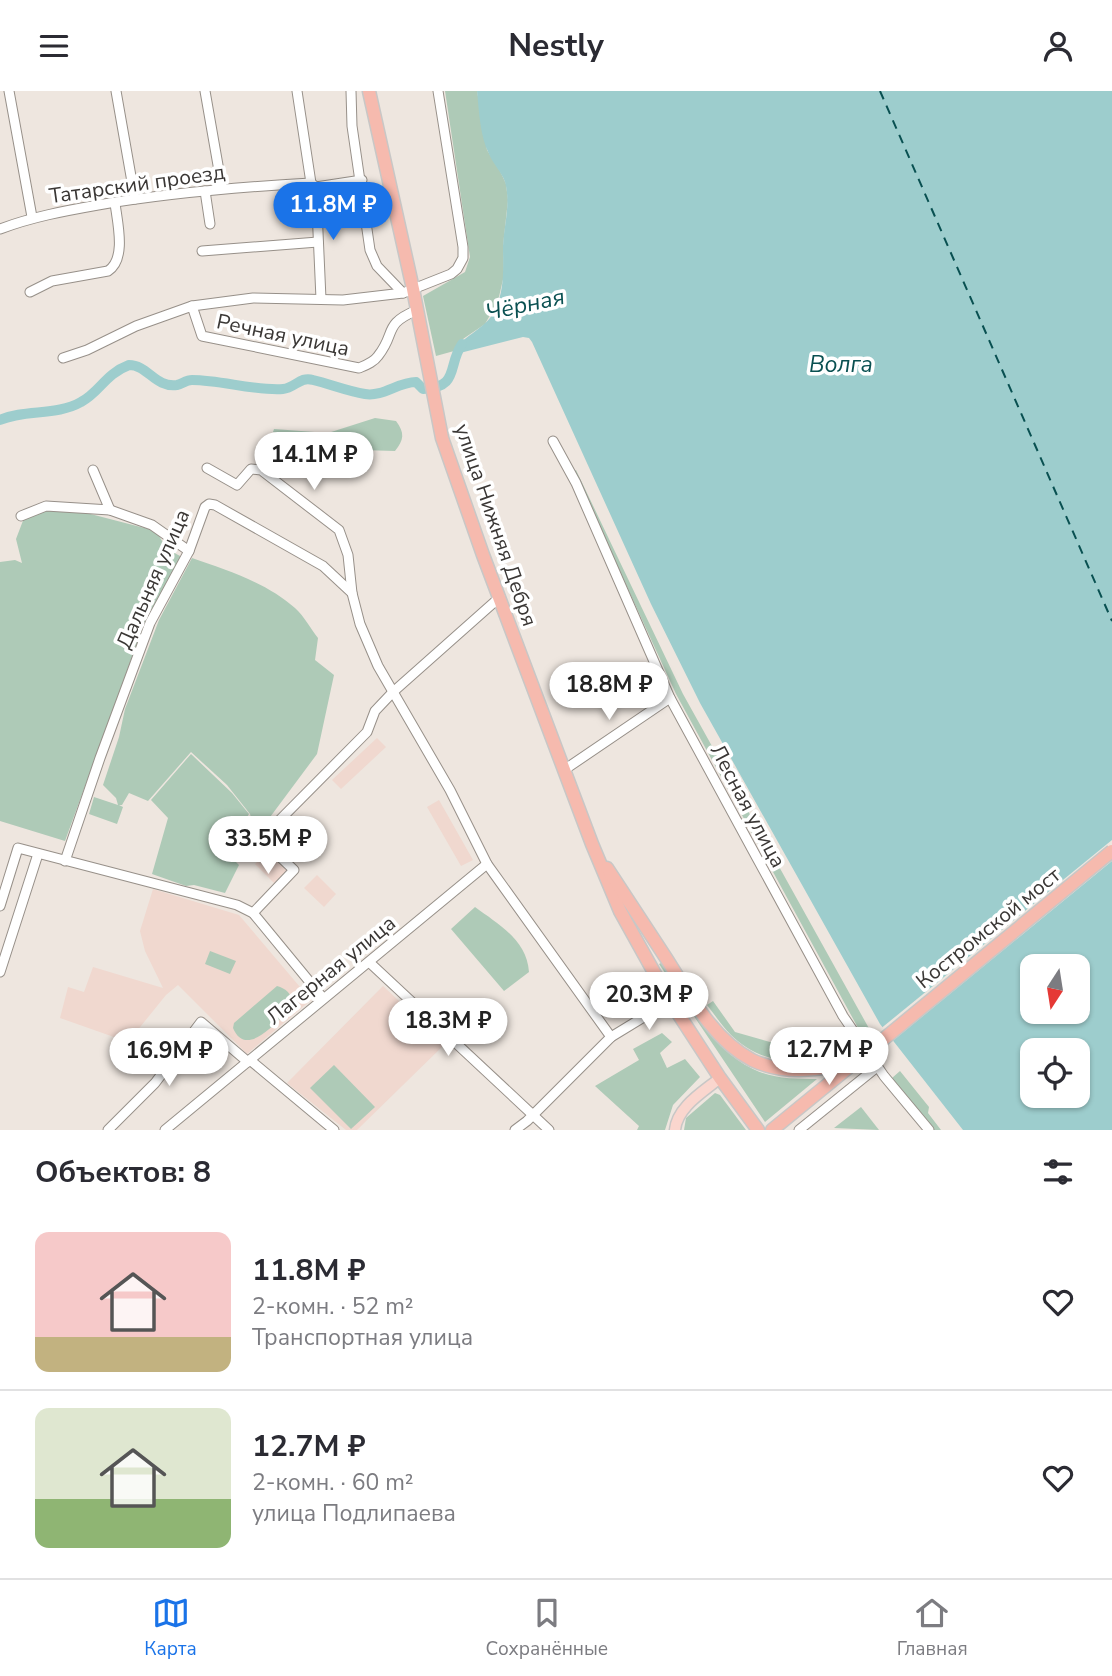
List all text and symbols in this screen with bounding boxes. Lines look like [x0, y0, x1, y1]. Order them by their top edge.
text: Nestly [508, 24, 604, 67]
icon: menu [35, 27, 73, 65]
icon: person [1039, 27, 1077, 65]
street label: Татарский проезд [47, 158, 227, 210]
pin: 11.8M ₽ [268, 183, 398, 242]
text: 11.8M ₽ [289, 189, 377, 220]
water label: Чёрная [483, 281, 567, 328]
street label: Речная улица [214, 307, 352, 363]
water label: Волга [809, 349, 873, 380]
street label: улица Нижняя Дебря [448, 420, 544, 630]
pin: 14.1M ₽ [249, 433, 379, 492]
text: 14.1M ₽ [270, 439, 358, 470]
street label: Дальняя улица [110, 505, 196, 653]
pin: 18.8M ₽ [544, 663, 674, 722]
text: 18.8M ₽ [565, 669, 653, 700]
street label: Лесная улица [704, 739, 792, 873]
pin: 33.5M ₽ [203, 817, 333, 876]
text: 33.5M ₽ [224, 823, 312, 854]
street label: Костромской мост [910, 861, 1067, 995]
street label: Лагерная улица [260, 909, 402, 1031]
north arrow [1020, 954, 1090, 1024]
map controls [1020, 954, 1090, 1108]
pin: 20.3M ₽ [584, 972, 714, 1032]
text: 20.3M ₽ [605, 979, 693, 1010]
pin: 18.3M ₽ [383, 999, 513, 1058]
text: 18.3M ₽ [404, 1005, 492, 1036]
pin: 12.7M ₽ [764, 1027, 894, 1087]
pin: 16.9M ₽ [104, 1028, 234, 1088]
text: 12.7M ₽ [785, 1034, 873, 1065]
text: 16.9M ₽ [125, 1035, 213, 1066]
button: locate [1020, 1038, 1090, 1108]
text: Объектов: 8 [35, 1152, 211, 1193]
icon: filters [1039, 1153, 1077, 1191]
text: 11.8M ₽ [252, 1250, 366, 1291]
icon: home [91, 1260, 175, 1344]
icon: heart [1039, 1283, 1077, 1321]
text: 2-комн. · 52 m² [252, 1291, 414, 1322]
text: Транспортная улица [252, 1322, 473, 1353]
text: 12.7M ₽ [252, 1426, 366, 1467]
icon: home [91, 1436, 175, 1520]
icon: heart [1039, 1459, 1077, 1497]
text: 2-комн. · 60 m² [252, 1467, 414, 1498]
text: улица Подлипаева [252, 1498, 456, 1529]
tab: Карта [144, 1594, 197, 1662]
tab: Сохранённые [485, 1594, 608, 1662]
tab: Главная [897, 1594, 968, 1662]

